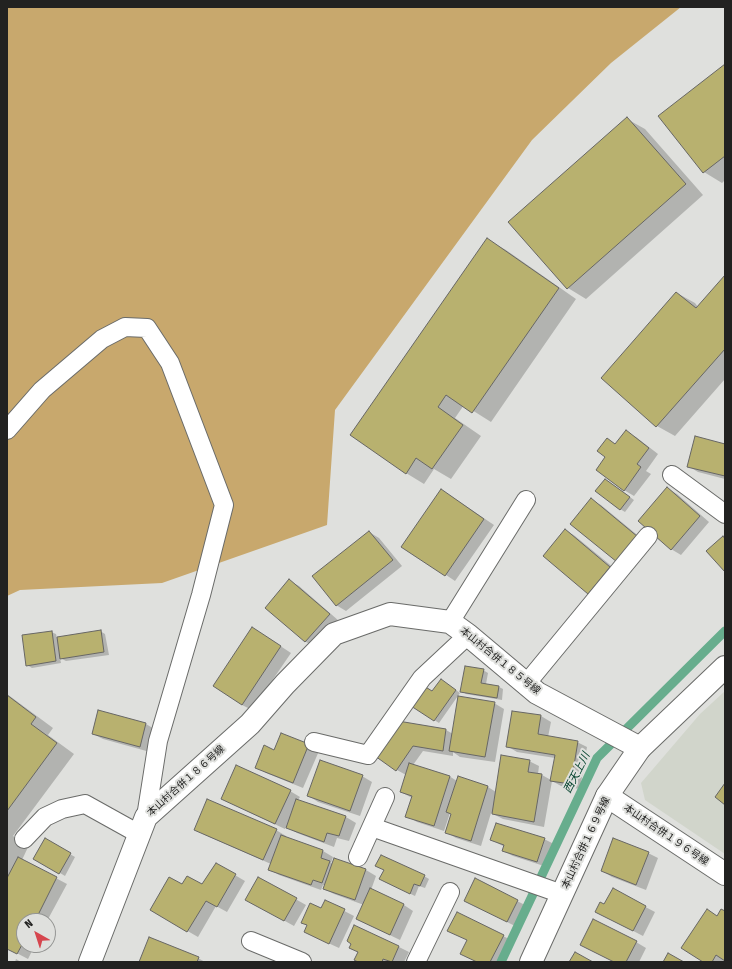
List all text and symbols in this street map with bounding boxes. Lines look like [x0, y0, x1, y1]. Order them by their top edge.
street label: 本山村合併１８５号線 [457, 625, 543, 697]
street label: 本山村合併１８６号線 [145, 743, 227, 819]
water label: 西天上川 [561, 750, 593, 796]
street label: 本山村合併１６９号線 [559, 795, 613, 891]
street label: 本山村合併１９６号線 [621, 802, 711, 868]
north arrow [16, 913, 56, 953]
text: N [22, 917, 35, 931]

